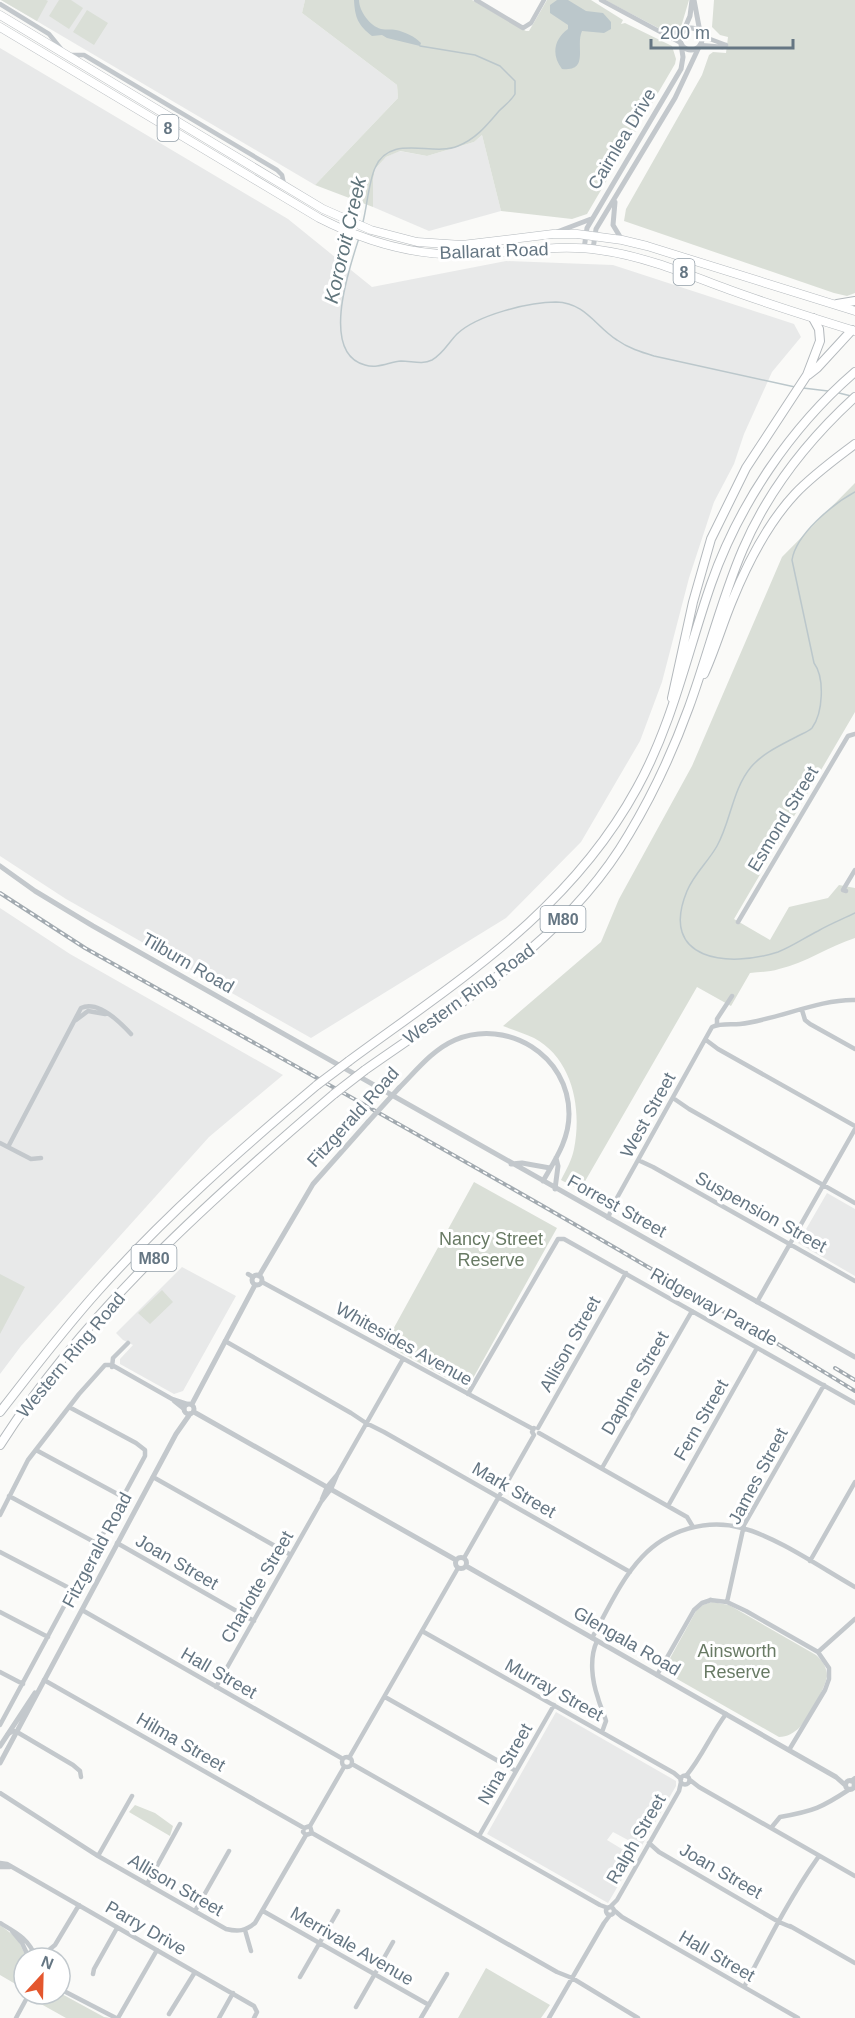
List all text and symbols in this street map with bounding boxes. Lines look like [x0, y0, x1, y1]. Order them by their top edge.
scale bar [651, 12, 794, 50]
text: 200 m [660, 23, 710, 43]
street label: Cairnlea Drive [584, 85, 660, 193]
road number: 8 [158, 115, 178, 141]
water label: Kororoit Creek [320, 174, 370, 305]
street label: Ballarat Road [439, 239, 549, 263]
road number: 8 [674, 259, 694, 285]
street label: Esmond Street [744, 763, 822, 875]
road number: M80 [540, 906, 586, 932]
street label: Tilburn Road [139, 929, 237, 997]
street label: Western Ring Road [400, 940, 538, 1048]
street label: Fitzgerald Road [303, 1063, 403, 1171]
street label: West Street [617, 1069, 679, 1161]
street label: Suspension Street [692, 1168, 830, 1256]
street label: Forrest Street [564, 1171, 670, 1241]
park label: Nancy Street Reserve [439, 1229, 543, 1270]
road number: M80 [132, 1245, 176, 1271]
street label: Ridgeway Parade [647, 1264, 781, 1350]
street label: Western Ring Road [13, 1289, 129, 1421]
street label: Allison Street [536, 1293, 604, 1395]
street label: Whitesides Avenue [332, 1298, 476, 1390]
street label: Daphne Street [597, 1328, 673, 1438]
street label: Fern Street [670, 1376, 732, 1464]
street label: James Street [724, 1424, 792, 1528]
street label: Mark Street [469, 1458, 559, 1522]
street label: Fitzgerald Road [58, 1489, 136, 1611]
street label: Charlotte Street [217, 1527, 297, 1647]
street label: Joan Street [132, 1530, 222, 1594]
street label: Glengala Road [570, 1602, 684, 1680]
park label: Ainsworth Reserve [697, 1641, 777, 1682]
street label: Hall Street [178, 1643, 260, 1703]
street label: Murray Street [501, 1655, 607, 1725]
street label: Hilma Street [133, 1709, 229, 1775]
street label: Nina Street [474, 1720, 536, 1808]
street label: Ralph Street [602, 1791, 670, 1887]
street label: Joan Street [676, 1839, 766, 1903]
street label: Allison Street [125, 1850, 227, 1920]
street label: Parry Drive [102, 1897, 190, 1959]
street label: Merrivale Avenue [287, 1903, 417, 1989]
street label: Hall Street [676, 1926, 758, 1986]
north arrow [12, 1946, 72, 2006]
text: N [39, 1953, 56, 1973]

